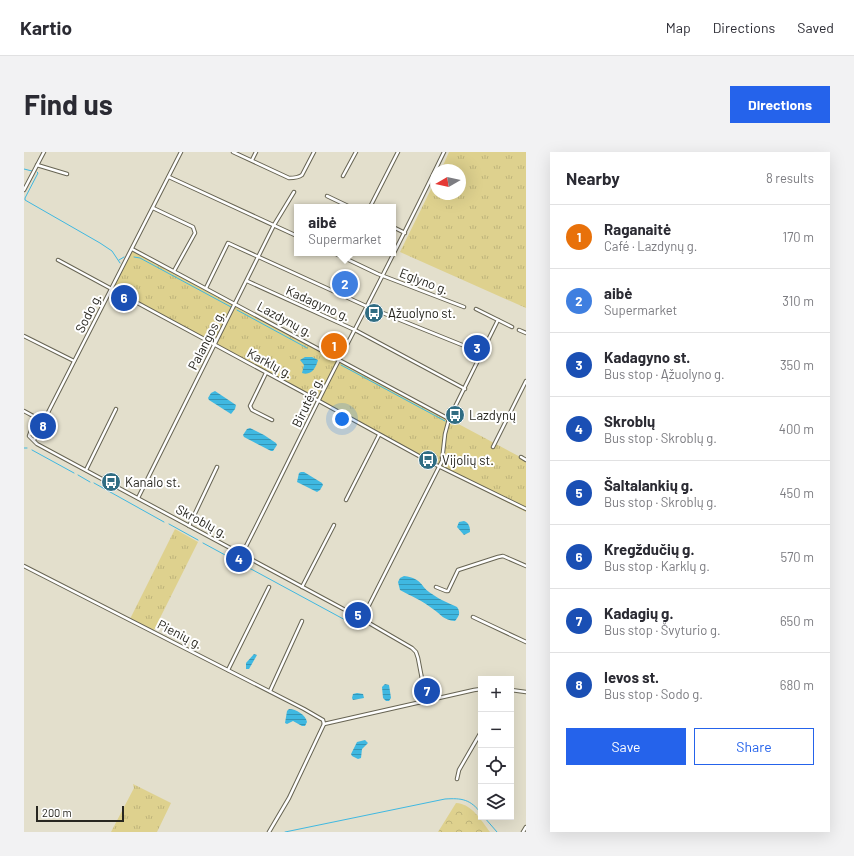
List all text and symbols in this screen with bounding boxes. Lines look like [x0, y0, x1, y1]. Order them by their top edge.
text: Kartio [20, 16, 72, 39]
text: Map [666, 19, 691, 36]
text: Directions [713, 19, 775, 36]
text: Saved [797, 19, 834, 36]
button: Directions [730, 86, 830, 123]
text: Find us [24, 87, 113, 121]
north arrow [430, 164, 466, 200]
text: Nearby [566, 168, 620, 188]
text: 8 results [766, 170, 814, 186]
popup [294, 204, 396, 256]
text: aibė [308, 213, 337, 231]
text: Raganaitė [604, 220, 671, 238]
text: 1 [577, 229, 581, 245]
text: 170 m [783, 229, 814, 245]
text: Supermarket [308, 231, 382, 247]
text: Café · Lazdynų g. [604, 238, 697, 254]
street label: Eglyno g. [397, 264, 451, 298]
pin: 2 [332, 269, 358, 299]
street label: Kadagyno g. [283, 282, 353, 324]
pin: 6 [111, 283, 137, 313]
text: aibė [604, 284, 632, 302]
street label: Sodo g. [71, 291, 105, 335]
text: 2 [575, 293, 583, 309]
text: 310 m [782, 293, 814, 309]
street label: Lazdynų g. [255, 298, 315, 340]
bus stop icon: Ąžuolyno st. [363, 302, 385, 324]
text: Supermarket [604, 302, 677, 318]
place label: Ąžuolyno st. [388, 305, 456, 321]
street label: Palangos g. [184, 308, 228, 372]
pin: 1 [321, 331, 347, 361]
pin: 3 [464, 333, 490, 363]
street label: Karklų g. [245, 344, 295, 382]
text: Kadagyno st. [604, 348, 690, 366]
text: 3 [575, 357, 583, 373]
text: 350 m [780, 357, 814, 373]
text: Bus stop · Ąžuolyno g. [604, 366, 725, 382]
street label: Birutės g. [288, 374, 326, 430]
bus stop icon: Lazdynų [444, 404, 466, 426]
place label: Lazdynų [469, 407, 516, 423]
your location [332, 409, 352, 429]
pin: 8 [30, 411, 56, 441]
text: Skroblų [604, 412, 655, 430]
text: 4 [575, 421, 583, 437]
text: 400 m [779, 421, 814, 437]
text: Bus stop · Skroblų g. [604, 430, 717, 446]
bus stop icon: Vijolių st. [417, 449, 439, 471]
place label: Vijolių st. [442, 452, 494, 468]
bus stop icon: Kanalo st. [100, 471, 122, 493]
place label: Kanalo st. [125, 474, 181, 490]
text: Šaltalankių g. [604, 476, 693, 494]
text: 5 [575, 485, 583, 501]
text: 450 m [779, 485, 814, 501]
text: Bus stop · Skroblų g. [604, 494, 717, 510]
street label: Skroblų g. [173, 501, 231, 541]
text: Kregždučių g. [604, 540, 695, 558]
pin: 4 [226, 544, 252, 574]
text: 6 [576, 549, 582, 565]
text: 570 m [780, 549, 814, 565]
text: Bus stop · Karklų g. [604, 558, 710, 574]
pin: 5 [345, 600, 371, 630]
text: Kadagių g. [604, 604, 673, 622]
text: 7 [576, 613, 582, 629]
text: 650 m [780, 613, 814, 629]
street label: Pienių g. [155, 616, 205, 652]
text: Bus stop · Švyturio g. [604, 622, 721, 638]
text: Ievos st. [604, 668, 659, 686]
pin: 7 [414, 676, 440, 706]
map controls [478, 676, 514, 820]
button: + [478, 676, 514, 712]
text: 8 [575, 677, 583, 693]
text: 680 m [780, 677, 814, 693]
text: Bus stop · Sodo g. [604, 686, 703, 702]
button: − [478, 712, 514, 748]
button: Save [566, 728, 686, 765]
button: Share [694, 728, 814, 765]
button: locate [478, 748, 514, 784]
button: layers [478, 784, 514, 820]
scale bar [36, 804, 124, 823]
text: 200 m [42, 806, 72, 819]

